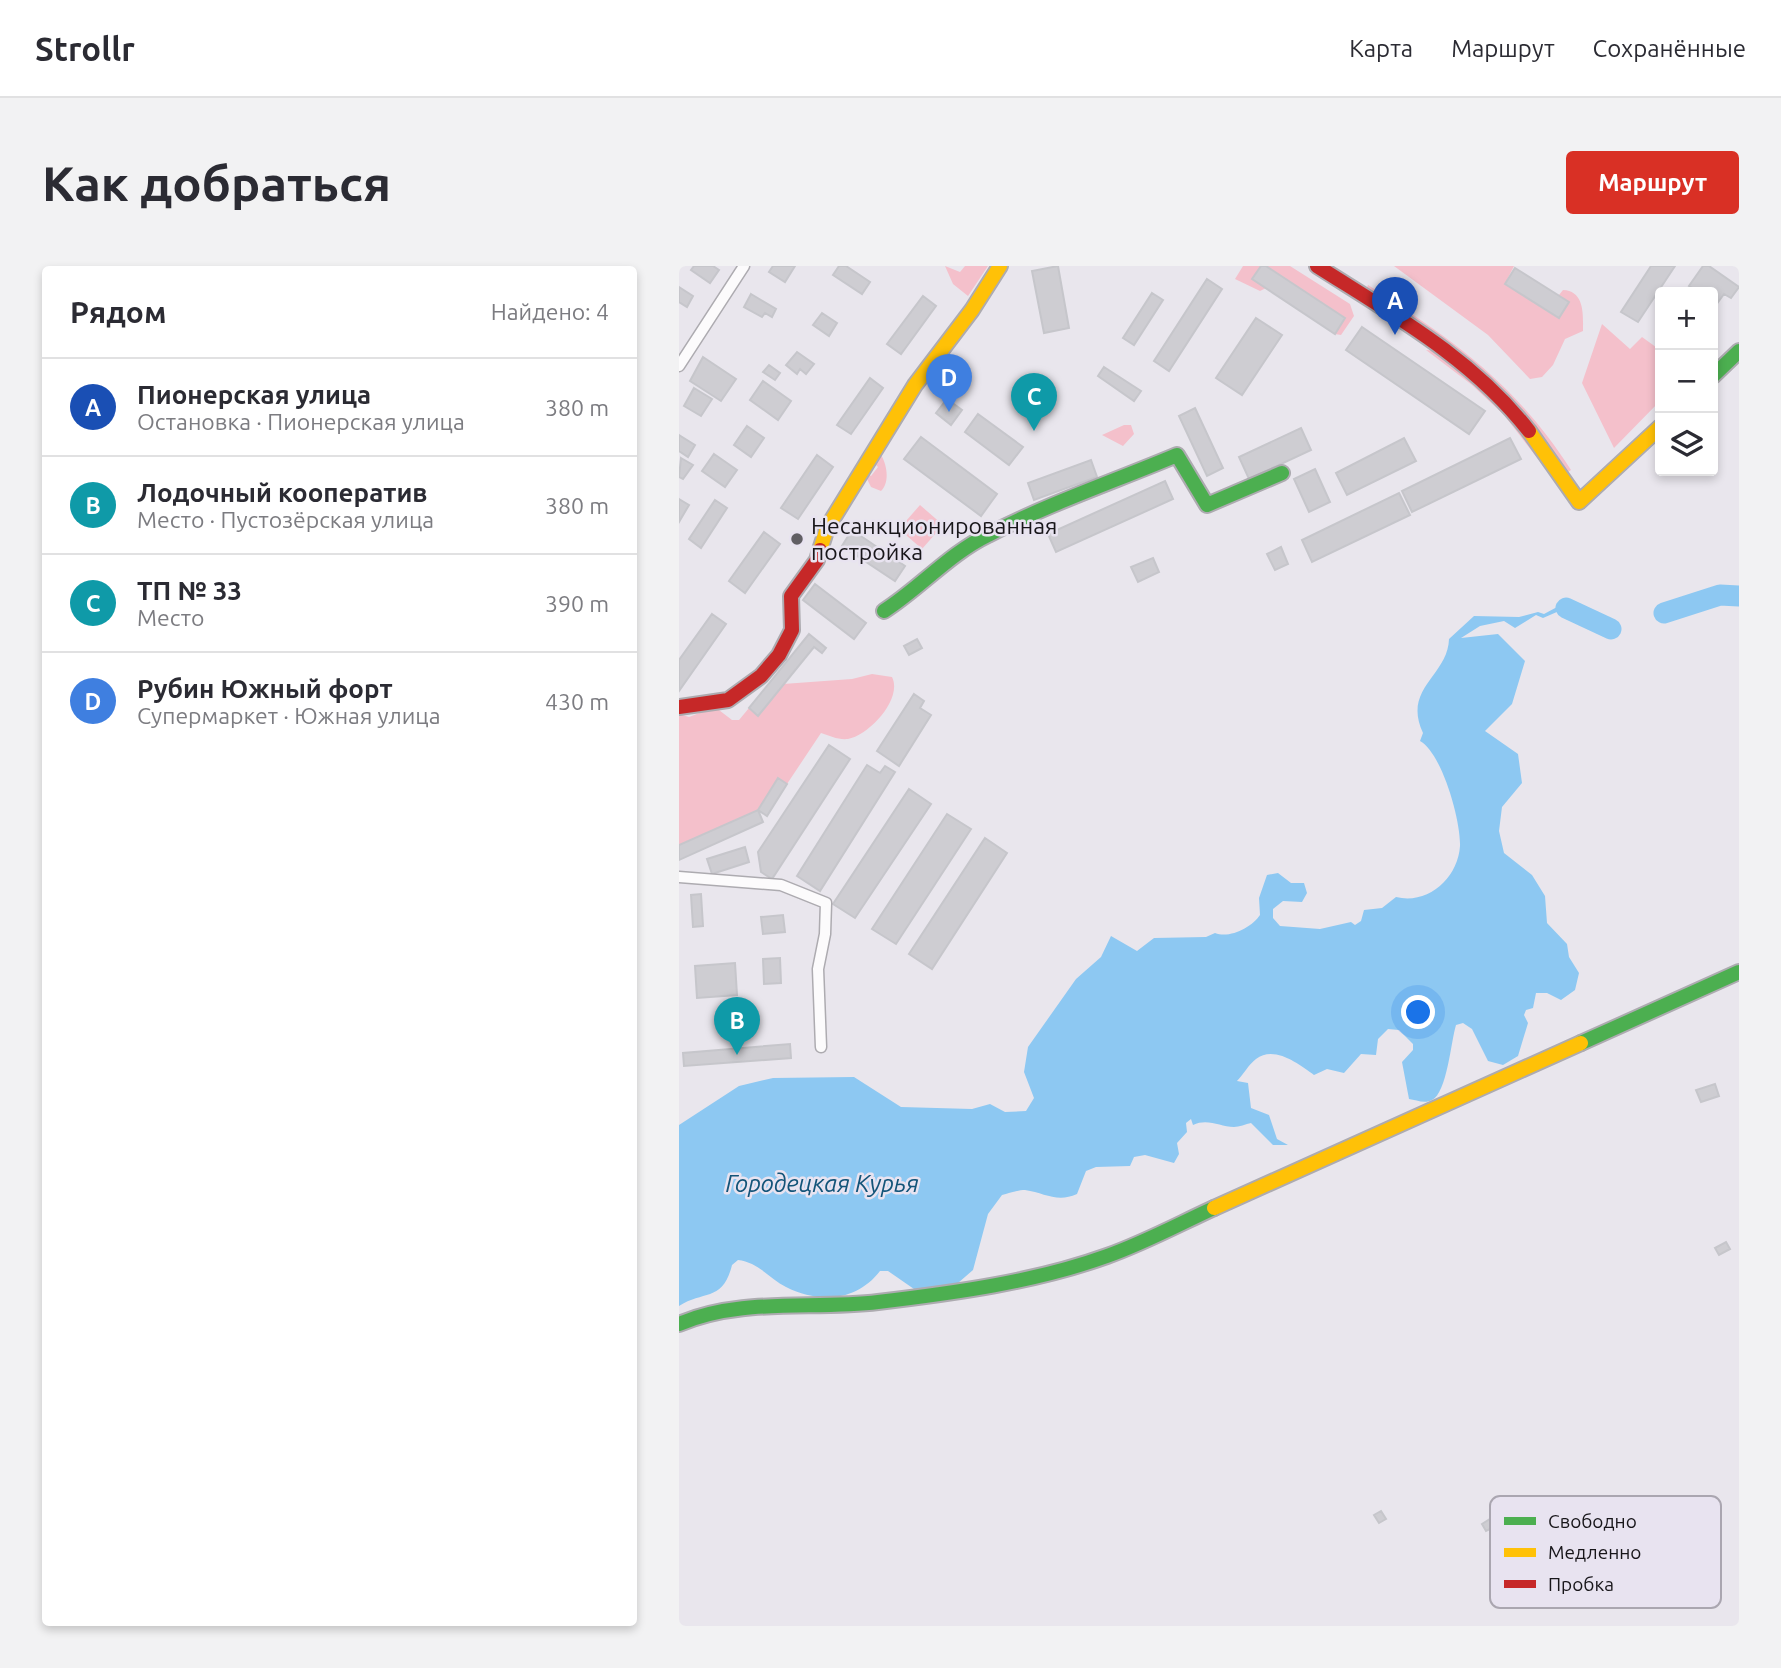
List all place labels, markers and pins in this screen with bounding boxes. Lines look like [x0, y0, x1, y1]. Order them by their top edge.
pin: A [1372, 277, 1418, 335]
pin: D [926, 354, 972, 412]
pin: C [1011, 373, 1057, 431]
place label: Несанкционированная постройка [811, 513, 1058, 564]
marker: Несанкционированная постройка [789, 531, 805, 547]
pin: B [714, 997, 760, 1055]

